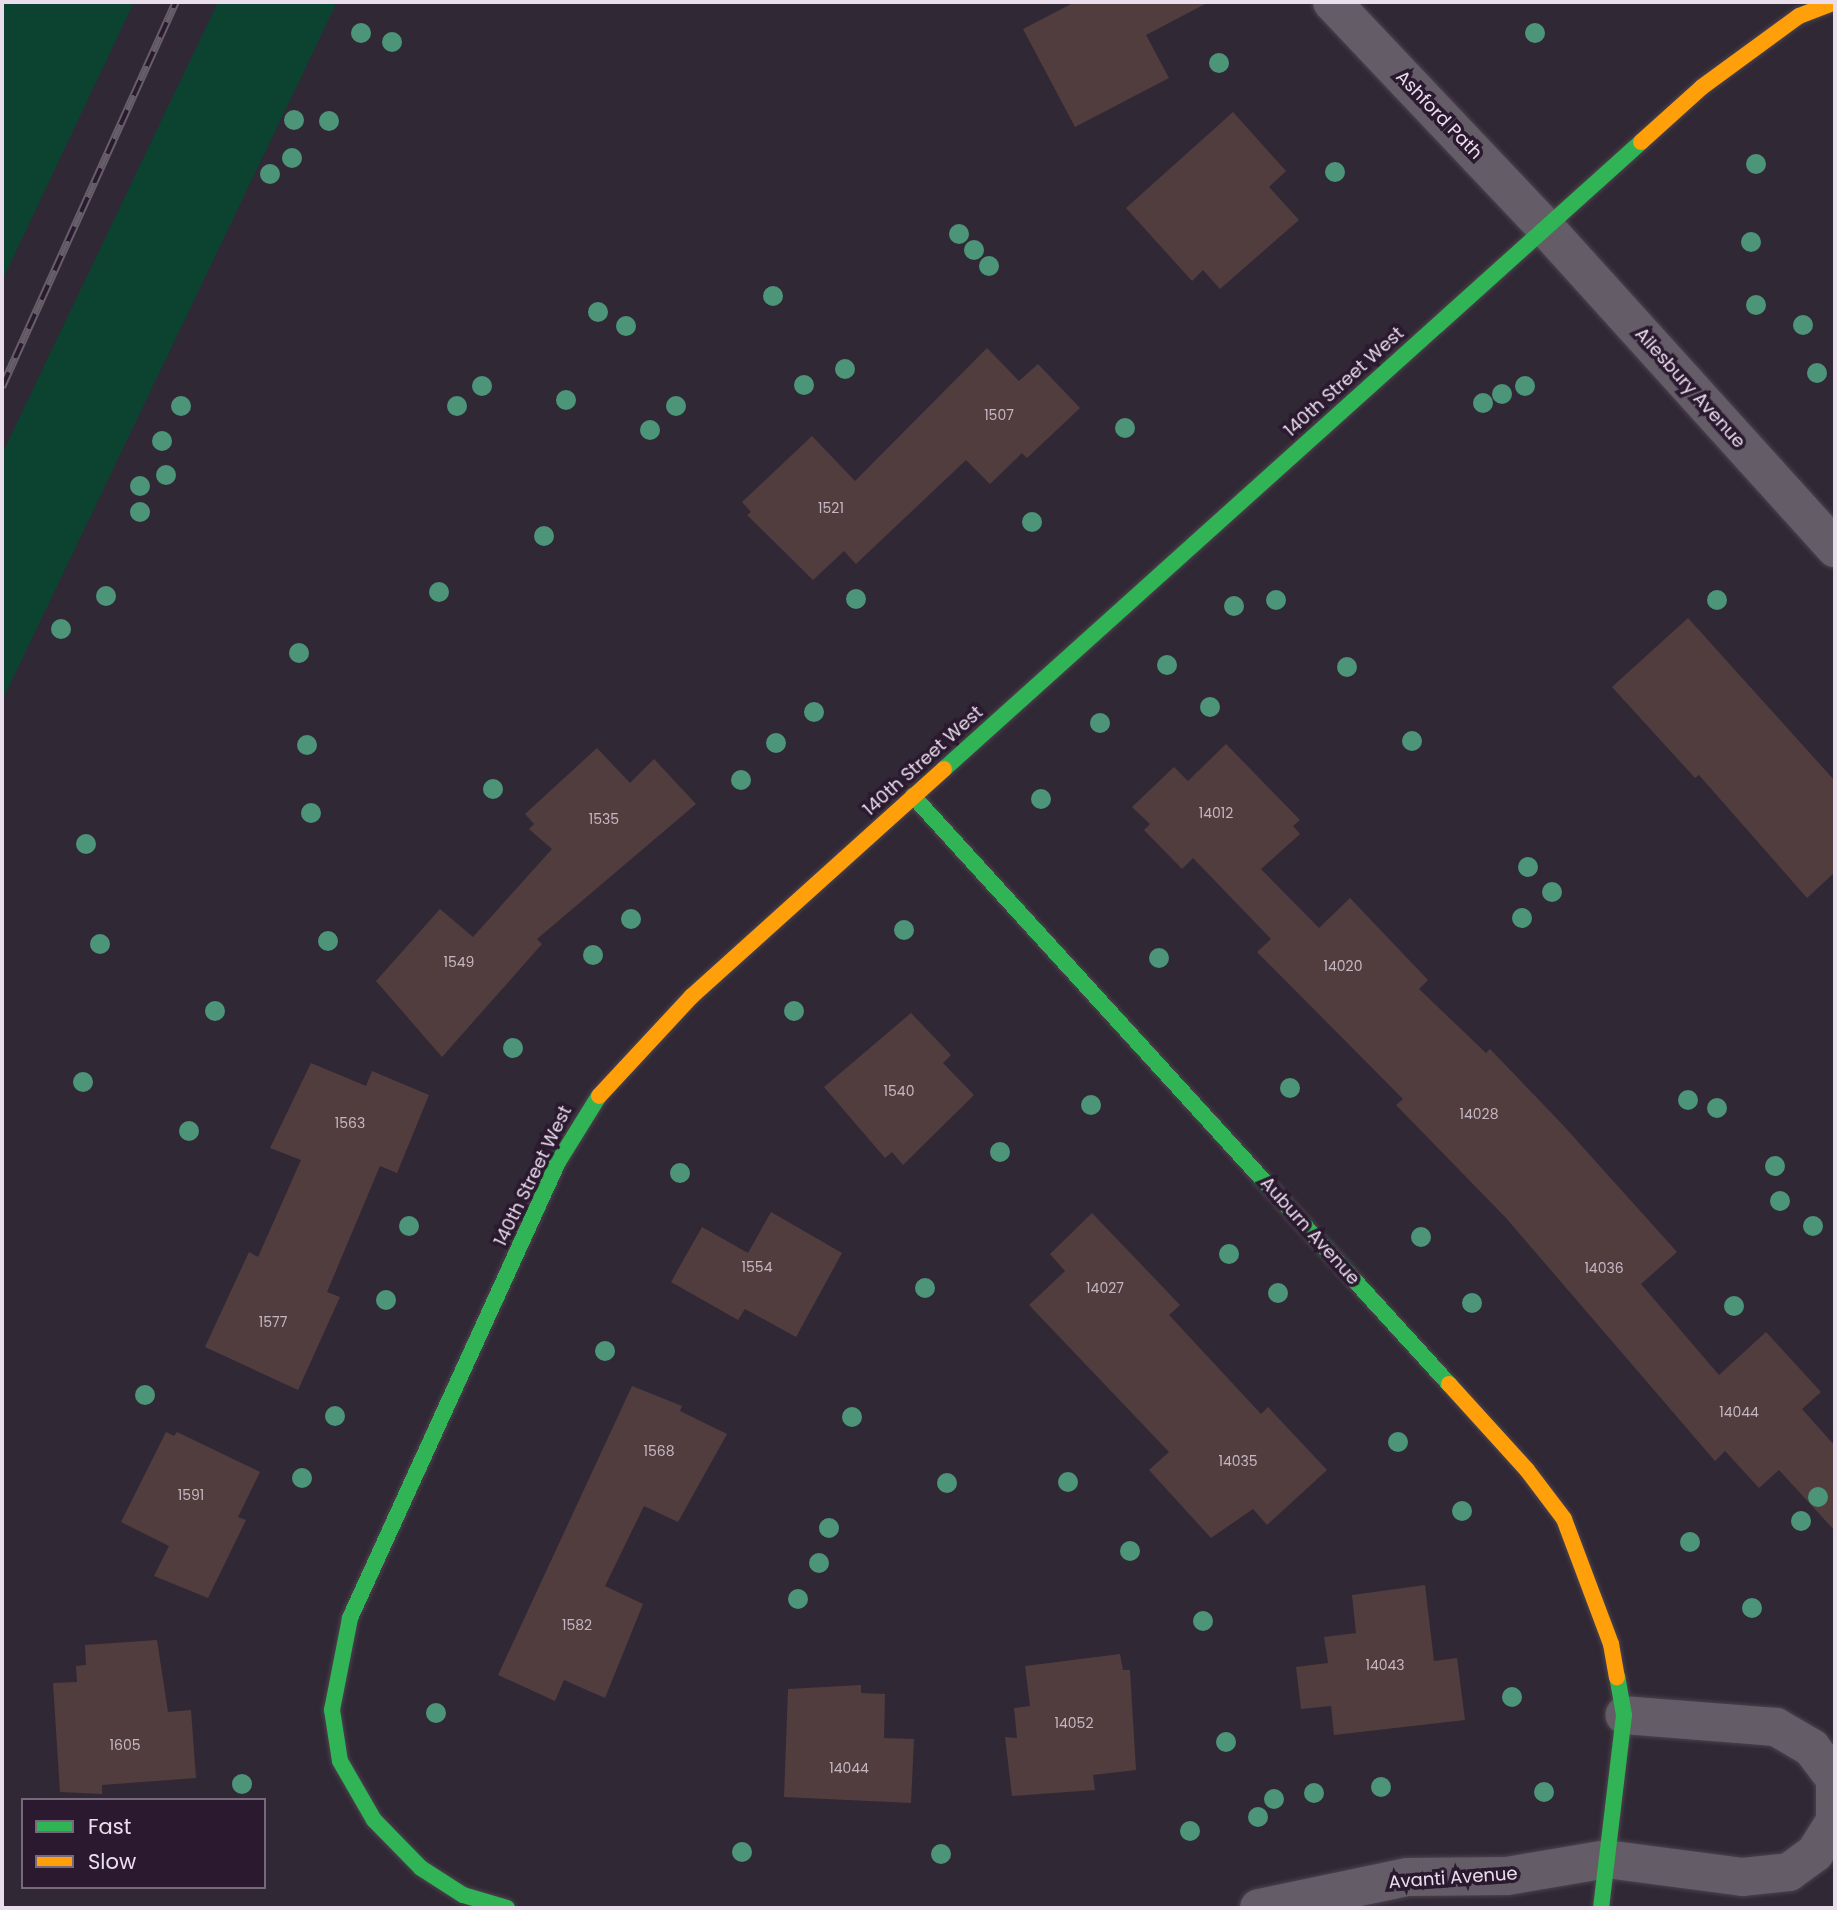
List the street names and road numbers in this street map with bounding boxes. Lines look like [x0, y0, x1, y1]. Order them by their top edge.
street label: Ashford Path [1391, 66, 1487, 164]
street label: 140th Street West [1280, 323, 1408, 441]
street label: Ailesbury Avenue [1630, 323, 1750, 453]
street label: 140th Street West [859, 702, 987, 820]
street label: 140th Street West [490, 1102, 576, 1250]
street label: Auburn Avenue [1256, 1173, 1364, 1289]
street label: Avanti Avenue [1388, 1863, 1518, 1893]

